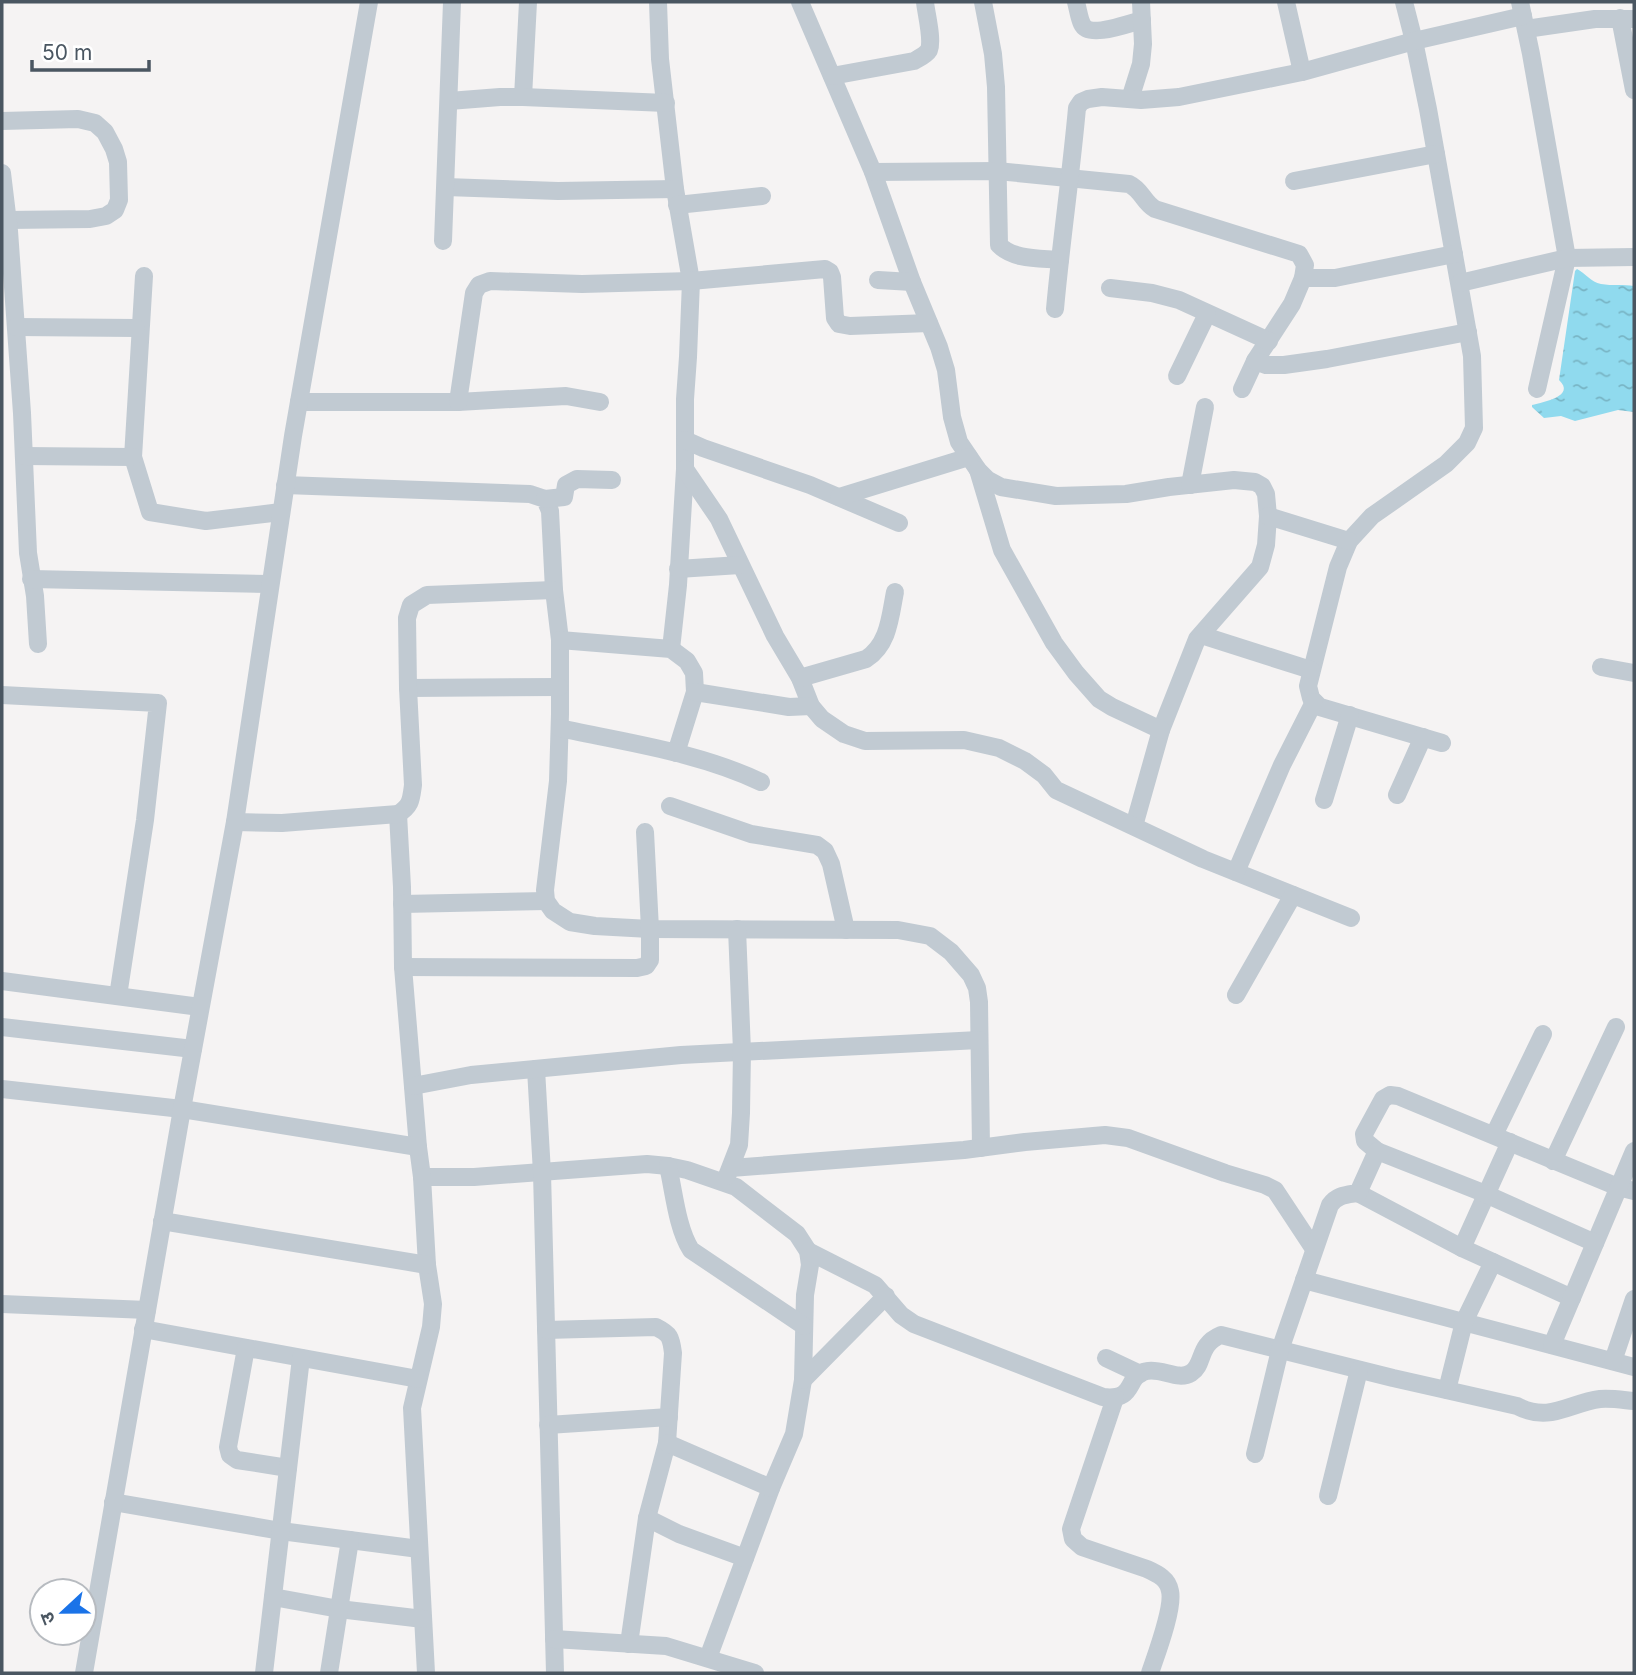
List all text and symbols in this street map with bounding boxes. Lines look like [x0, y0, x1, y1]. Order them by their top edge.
scale bar [32, 28, 149, 72]
text: 50 m [42, 40, 92, 65]
north arrow [28, 1577, 98, 1647]
text: उ [35, 1608, 60, 1628]

